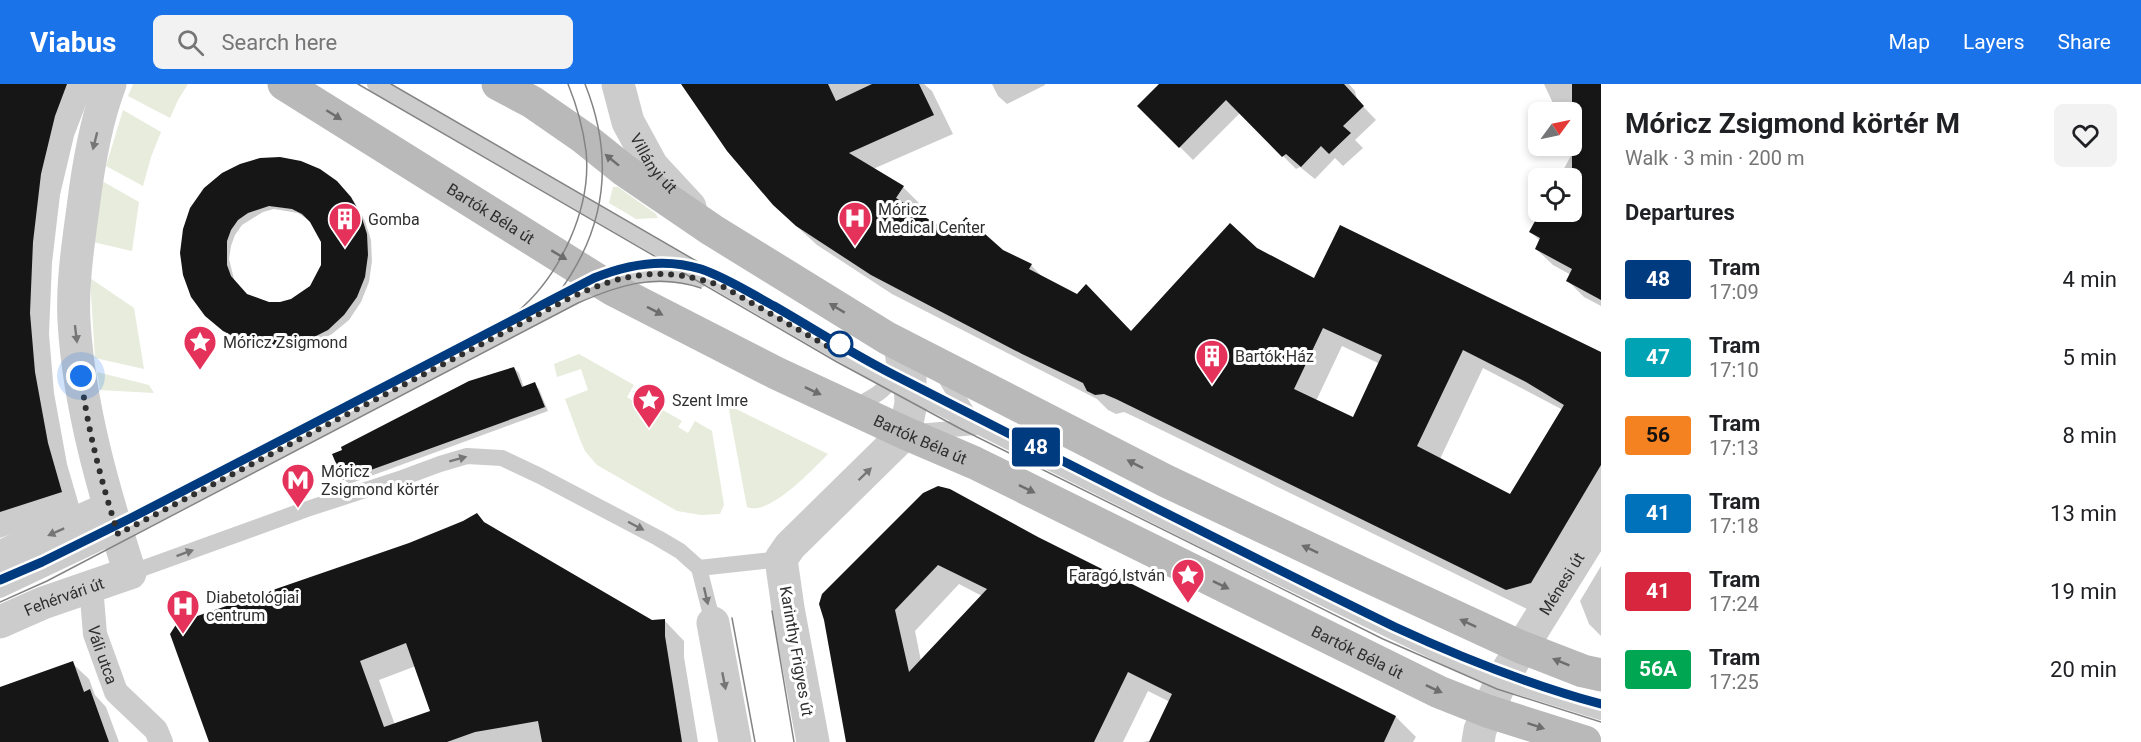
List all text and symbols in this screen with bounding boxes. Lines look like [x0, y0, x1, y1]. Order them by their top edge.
search box [153, 15, 573, 69]
text: Viabus [30, 26, 117, 59]
icon: search [174, 26, 207, 59]
text: Search here [222, 30, 337, 55]
text: Map [1888, 30, 1930, 54]
text: Layers [1963, 30, 2024, 54]
text: Share [2057, 30, 2111, 54]
north arrow [1528, 102, 1582, 156]
map controls [1528, 102, 1582, 222]
button: heart [2054, 104, 2117, 167]
text: Móricz Zsigmond körtér M [1625, 107, 1960, 140]
one-way arrow [326, 110, 342, 121]
street label: Villányi út [626, 130, 681, 197]
one-way arrow [90, 131, 100, 150]
text: Walk · 3 min · 200 m [1625, 146, 1804, 170]
one-way arrow [604, 154, 620, 167]
button: locate [1528, 168, 1582, 222]
street label: Bartók Béla út [443, 179, 538, 248]
hospital icon: Móricz Medical Center [837, 200, 873, 247]
place label: Móricz Medical Center [878, 200, 986, 237]
text: Departures [1625, 200, 1735, 225]
building icon: Gomba [327, 201, 363, 248]
place label: Gomba [368, 210, 420, 229]
one-way arrow [551, 249, 567, 260]
text: Tram [1709, 255, 1760, 280]
text: 48 [1646, 267, 1670, 291]
text: 4 min [2062, 267, 2117, 292]
text: 17:09 [1709, 280, 1759, 304]
one-way arrow [829, 303, 845, 314]
one-way arrow [647, 306, 664, 316]
one-way arrow [71, 324, 80, 343]
place icon: Móricz Zsigmond [182, 324, 218, 371]
unlabelled marker [827, 331, 853, 357]
place label: Móricz Zsigmond [223, 333, 347, 352]
text: Tram [1709, 333, 1760, 358]
building icon: Bartók Ház [1194, 338, 1230, 385]
text: 47 [1646, 345, 1670, 369]
text: 5 min [2062, 345, 2117, 370]
place label: Bartók Ház [1235, 347, 1314, 366]
text: 17:10 [1709, 358, 1759, 382]
your location [66, 361, 96, 391]
place icon: Szent Imre [631, 382, 667, 429]
one-way arrow [805, 386, 822, 395]
place label: Szent Imre [672, 391, 748, 410]
street label: Bartók Béla út [871, 411, 970, 468]
text: Tram [1709, 411, 1760, 436]
text: 56 [1646, 423, 1670, 447]
text: 8 min [2062, 423, 2117, 448]
line badge: 48 [1009, 428, 1063, 466]
text: 48 [1024, 435, 1048, 459]
text: 17:13 [1709, 436, 1759, 460]
one-way arrow [449, 454, 467, 463]
one-way arrow [1126, 460, 1143, 469]
metro station icon: Móricz Zsigmond körtér [280, 462, 316, 509]
place label: Móricz Zsigmond körtér [321, 462, 439, 499]
one-way arrow [857, 467, 872, 481]
one-way arrow [1019, 485, 1036, 494]
text: Tram [1709, 489, 1760, 514]
text: 41 [1646, 501, 1670, 525]
text: 13 min [2050, 501, 2117, 526]
text: 17:18 [1709, 514, 1759, 538]
one-way arrow [628, 521, 645, 531]
one-way arrow [47, 527, 65, 537]
one-way arrow [1302, 544, 1319, 553]
one-way arrow [176, 548, 194, 558]
street label: Ménesi út [1535, 549, 1588, 619]
place icon: Faragó István [1170, 557, 1206, 604]
place label: Faragó István [1069, 566, 1165, 585]
text: Tram [1709, 567, 1760, 592]
street label: Fehérvári út [21, 574, 107, 620]
text: 41 [1646, 579, 1670, 603]
text: 19 min [2050, 579, 2117, 604]
one-way arrow [1213, 580, 1230, 589]
street label: Karinthy Frigyes út [776, 585, 817, 718]
one-way arrow [701, 587, 711, 605]
hospital icon: Diabetológiai centrum [165, 588, 201, 635]
place label: Diabetológiai centrum [206, 588, 299, 625]
text: 17:24 [1709, 592, 1759, 616]
one-way arrow [1459, 618, 1476, 627]
street label: Bartók Béla út [1308, 622, 1406, 683]
street label: Váli utca [84, 624, 121, 687]
text: Tram [1709, 645, 1760, 670]
one-way arrow [1551, 657, 1569, 667]
text: 56A [1639, 657, 1677, 681]
text: 20 min [2050, 657, 2117, 682]
text: 17:25 [1709, 670, 1759, 694]
one-way arrow [720, 671, 729, 690]
one-way arrow [1425, 685, 1442, 694]
one-way arrow [1527, 722, 1545, 732]

